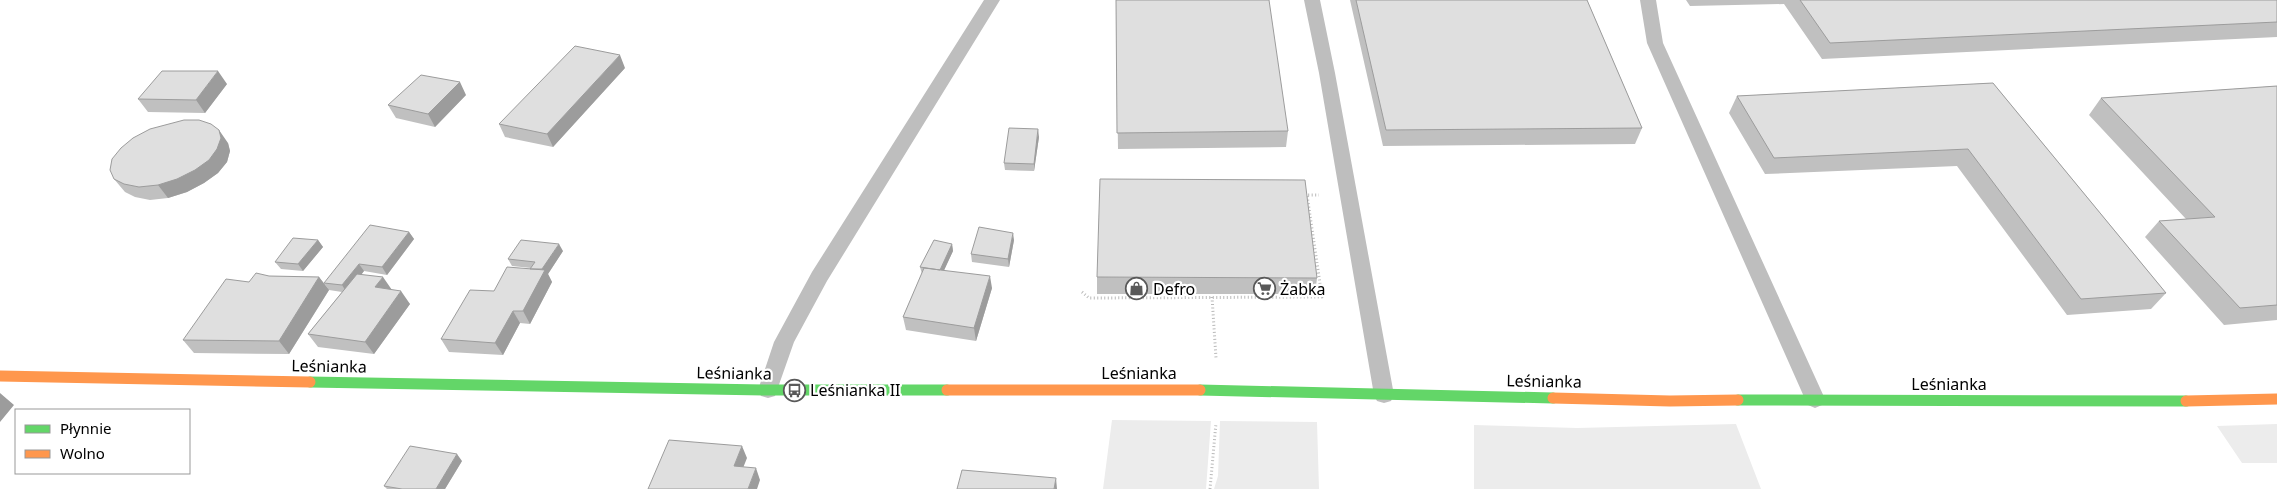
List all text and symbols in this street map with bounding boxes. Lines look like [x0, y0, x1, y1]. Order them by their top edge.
shop icon: Defro [1125, 277, 1149, 301]
supermarket icon: Żabka [1252, 277, 1276, 301]
place label: Defro [1153, 278, 1195, 300]
place label: Żabka [1280, 278, 1326, 300]
street label: Leśnianka [291, 354, 367, 378]
street label: Leśnianka [696, 361, 772, 385]
street label: Leśnianka [1101, 362, 1177, 384]
street label: Leśnianka [1506, 369, 1582, 393]
street label: Leśnianka [1911, 373, 1987, 395]
bus stop icon: Leśnianka II [782, 378, 806, 402]
place label: Leśnianka II [810, 379, 900, 401]
legend [15, 409, 190, 474]
text: Płynnie [60, 418, 111, 438]
text: Wolno [60, 443, 105, 463]

